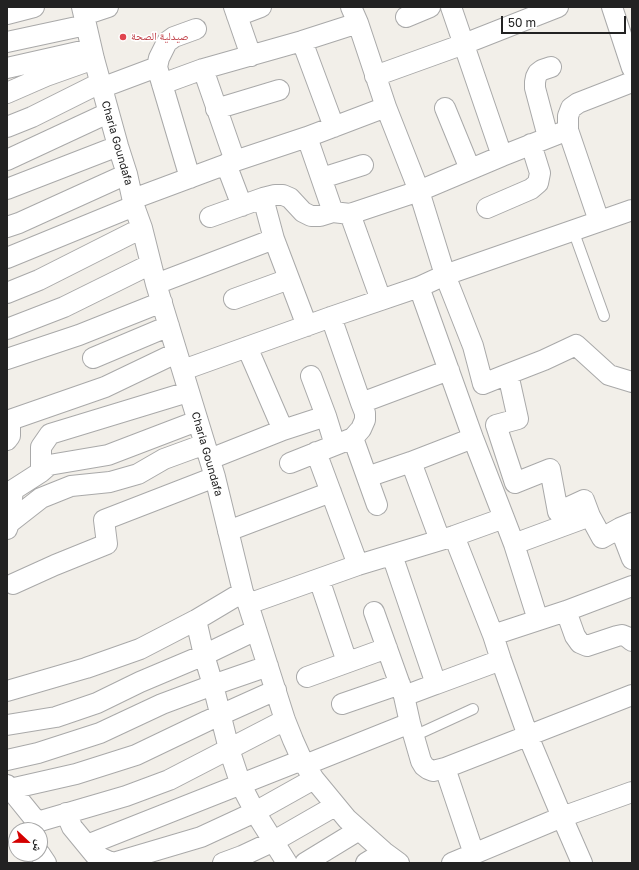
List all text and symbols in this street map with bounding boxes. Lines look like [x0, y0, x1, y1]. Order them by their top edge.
scale bar [503, 8, 628, 34]
text: 50 m [508, 15, 536, 30]
place label: صيدلية الصحة [131, 30, 189, 44]
marker: صيدلية الصحة [118, 32, 128, 42]
street label: Charia Goundafa [99, 99, 135, 187]
street label: Charia Goundafa [189, 410, 225, 498]
north arrow [8, 822, 48, 862]
text: ش [30, 838, 47, 854]

